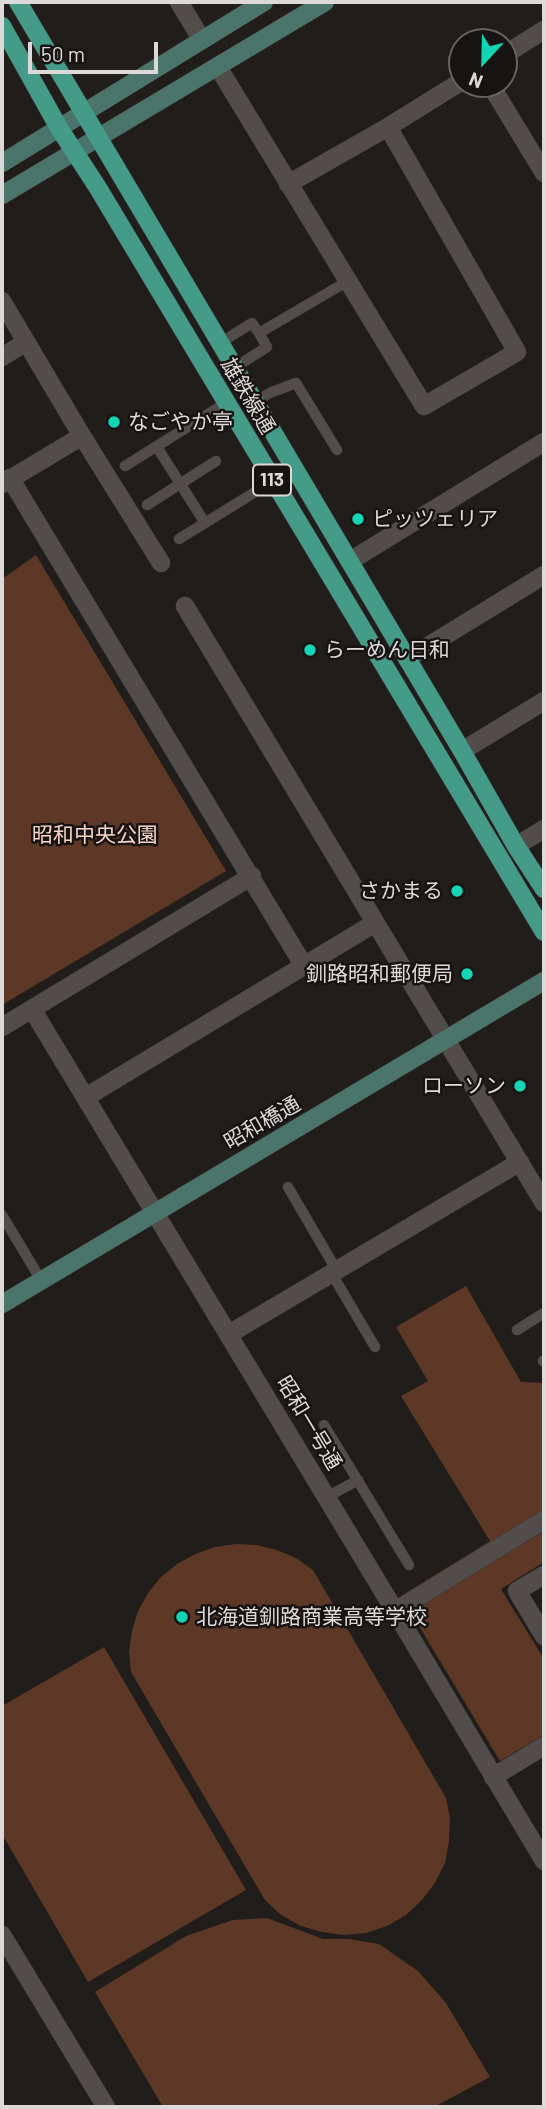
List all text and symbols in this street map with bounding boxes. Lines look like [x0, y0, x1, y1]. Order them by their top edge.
scale bar [32, 28, 161, 72]
north arrow [448, 28, 518, 98]
text: 50 m [41, 41, 85, 66]
text: N [466, 68, 486, 94]
street label: 雄鉄線通 [216, 354, 280, 438]
place label: なごやか亭 [128, 409, 233, 435]
marker: なごやか亭 [106, 414, 122, 430]
road number: 113 [253, 464, 291, 495]
place label: ピッツェリア [372, 506, 498, 532]
marker: ピッツェリア [350, 511, 366, 527]
place label: らーめん日和 [324, 637, 450, 663]
marker: らーめん日和 [302, 642, 318, 658]
park label: 昭和中央公園 [32, 822, 158, 848]
place label: さかまる [359, 878, 443, 904]
marker: さかまる [449, 883, 465, 899]
place label: 釧路昭和郵便局 [306, 961, 453, 987]
marker: 釧路昭和郵便局 [459, 966, 475, 982]
place label: ローソン [422, 1073, 506, 1099]
marker: ローソン [512, 1078, 528, 1094]
street label: 昭和橋通 [219, 1091, 305, 1155]
street label: 昭和一号通 [271, 1372, 347, 1474]
place label: 北海道釧路商業高等学校 [196, 1604, 427, 1630]
marker: 北海道釧路商業高等学校 [174, 1609, 190, 1625]

